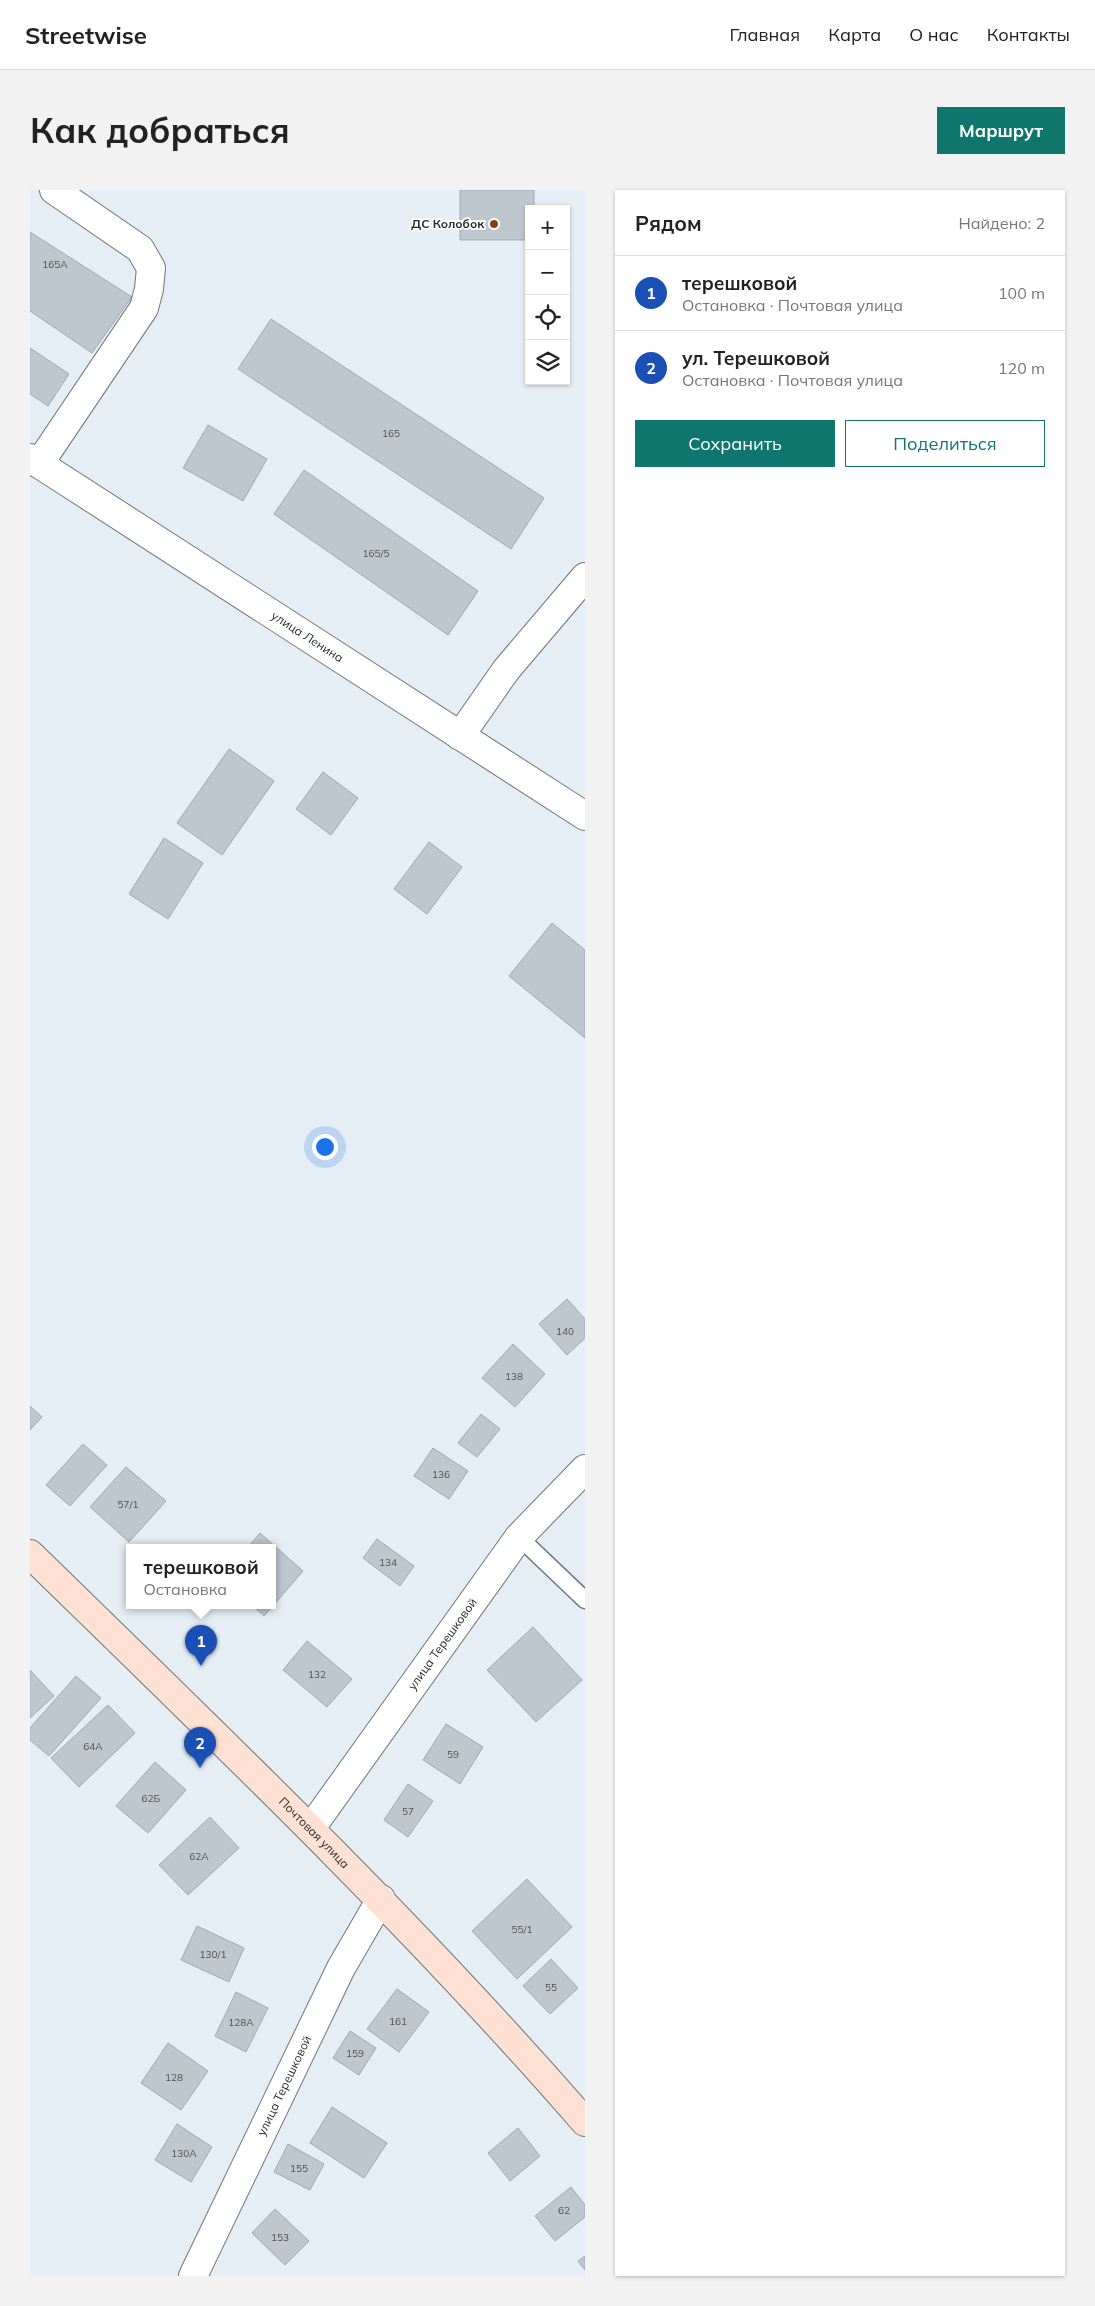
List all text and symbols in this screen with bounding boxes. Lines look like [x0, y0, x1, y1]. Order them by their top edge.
text: Streetwise [25, 20, 147, 50]
text: Главная [730, 23, 800, 46]
text: Карта [828, 23, 881, 46]
text: О нас [909, 23, 959, 46]
text: Контакты [987, 23, 1070, 46]
button: Маршрут [937, 107, 1065, 154]
text: Как добраться [30, 108, 290, 152]
map controls [525, 205, 570, 385]
button: + [525, 205, 570, 250]
text: Рядом [635, 210, 702, 236]
text: Найдено: 2 [959, 213, 1045, 233]
place label: ДС Колобок [411, 216, 484, 231]
marker: ДС Колобок [488, 218, 500, 230]
button: − [525, 250, 570, 295]
house number: 165А [42, 258, 68, 271]
text: терешковой [682, 271, 797, 295]
text: 1 [646, 283, 656, 303]
text: 100 m [998, 283, 1045, 303]
button: locate [525, 295, 570, 340]
text: Остановка · Почтовая улица [682, 295, 903, 315]
button: layers [525, 340, 570, 385]
text: ул. Терешковой [682, 346, 830, 370]
text: 2 [646, 358, 656, 378]
text: 120 m [998, 358, 1045, 378]
text: Остановка · Почтовая улица [682, 370, 903, 390]
button: Сохранить [635, 420, 835, 467]
button: Поделиться [845, 420, 1045, 467]
house number: 165 [382, 427, 400, 440]
house number: 165/5 [363, 547, 389, 560]
street label: улица Ленина [269, 608, 346, 665]
your location [312, 1134, 338, 1160]
house number: 140 [556, 1325, 574, 1338]
house number: 138 [505, 1370, 523, 1383]
house number: 136 [432, 1468, 450, 1481]
house number: 57/1 [118, 1498, 138, 1511]
popup [126, 1544, 276, 1609]
text: терешковой [143, 1555, 259, 1579]
house number: 134 [379, 1556, 397, 1569]
text: Остановка [143, 1579, 227, 1599]
street label: улица Терешковой [404, 1595, 480, 1693]
pin: 1 [185, 1625, 217, 1666]
house number: 132 [308, 1668, 326, 1681]
pin: 2 [184, 1727, 216, 1768]
house number: 64А [83, 1740, 103, 1753]
house number: 59 [447, 1748, 459, 1761]
house number: 62Б [142, 1792, 161, 1805]
street label: Почтовая улица [276, 1794, 353, 1871]
house number: 57 [402, 1805, 414, 1818]
house number: 62А [189, 1850, 209, 1863]
house number: 55/1 [512, 1923, 532, 1936]
house number: 130/1 [200, 1948, 226, 1961]
house number: 55 [545, 1981, 557, 1994]
house number: 161 [389, 2015, 407, 2028]
house number: 128А [228, 2016, 254, 2029]
street label: улица Терешковой [254, 2033, 314, 2138]
house number: 159 [346, 2047, 364, 2060]
house number: 128 [165, 2071, 183, 2084]
house number: 130А [171, 2147, 197, 2160]
house number: 155 [290, 2162, 308, 2175]
house number: 62 [558, 2204, 570, 2217]
house number: 153 [271, 2231, 289, 2244]

